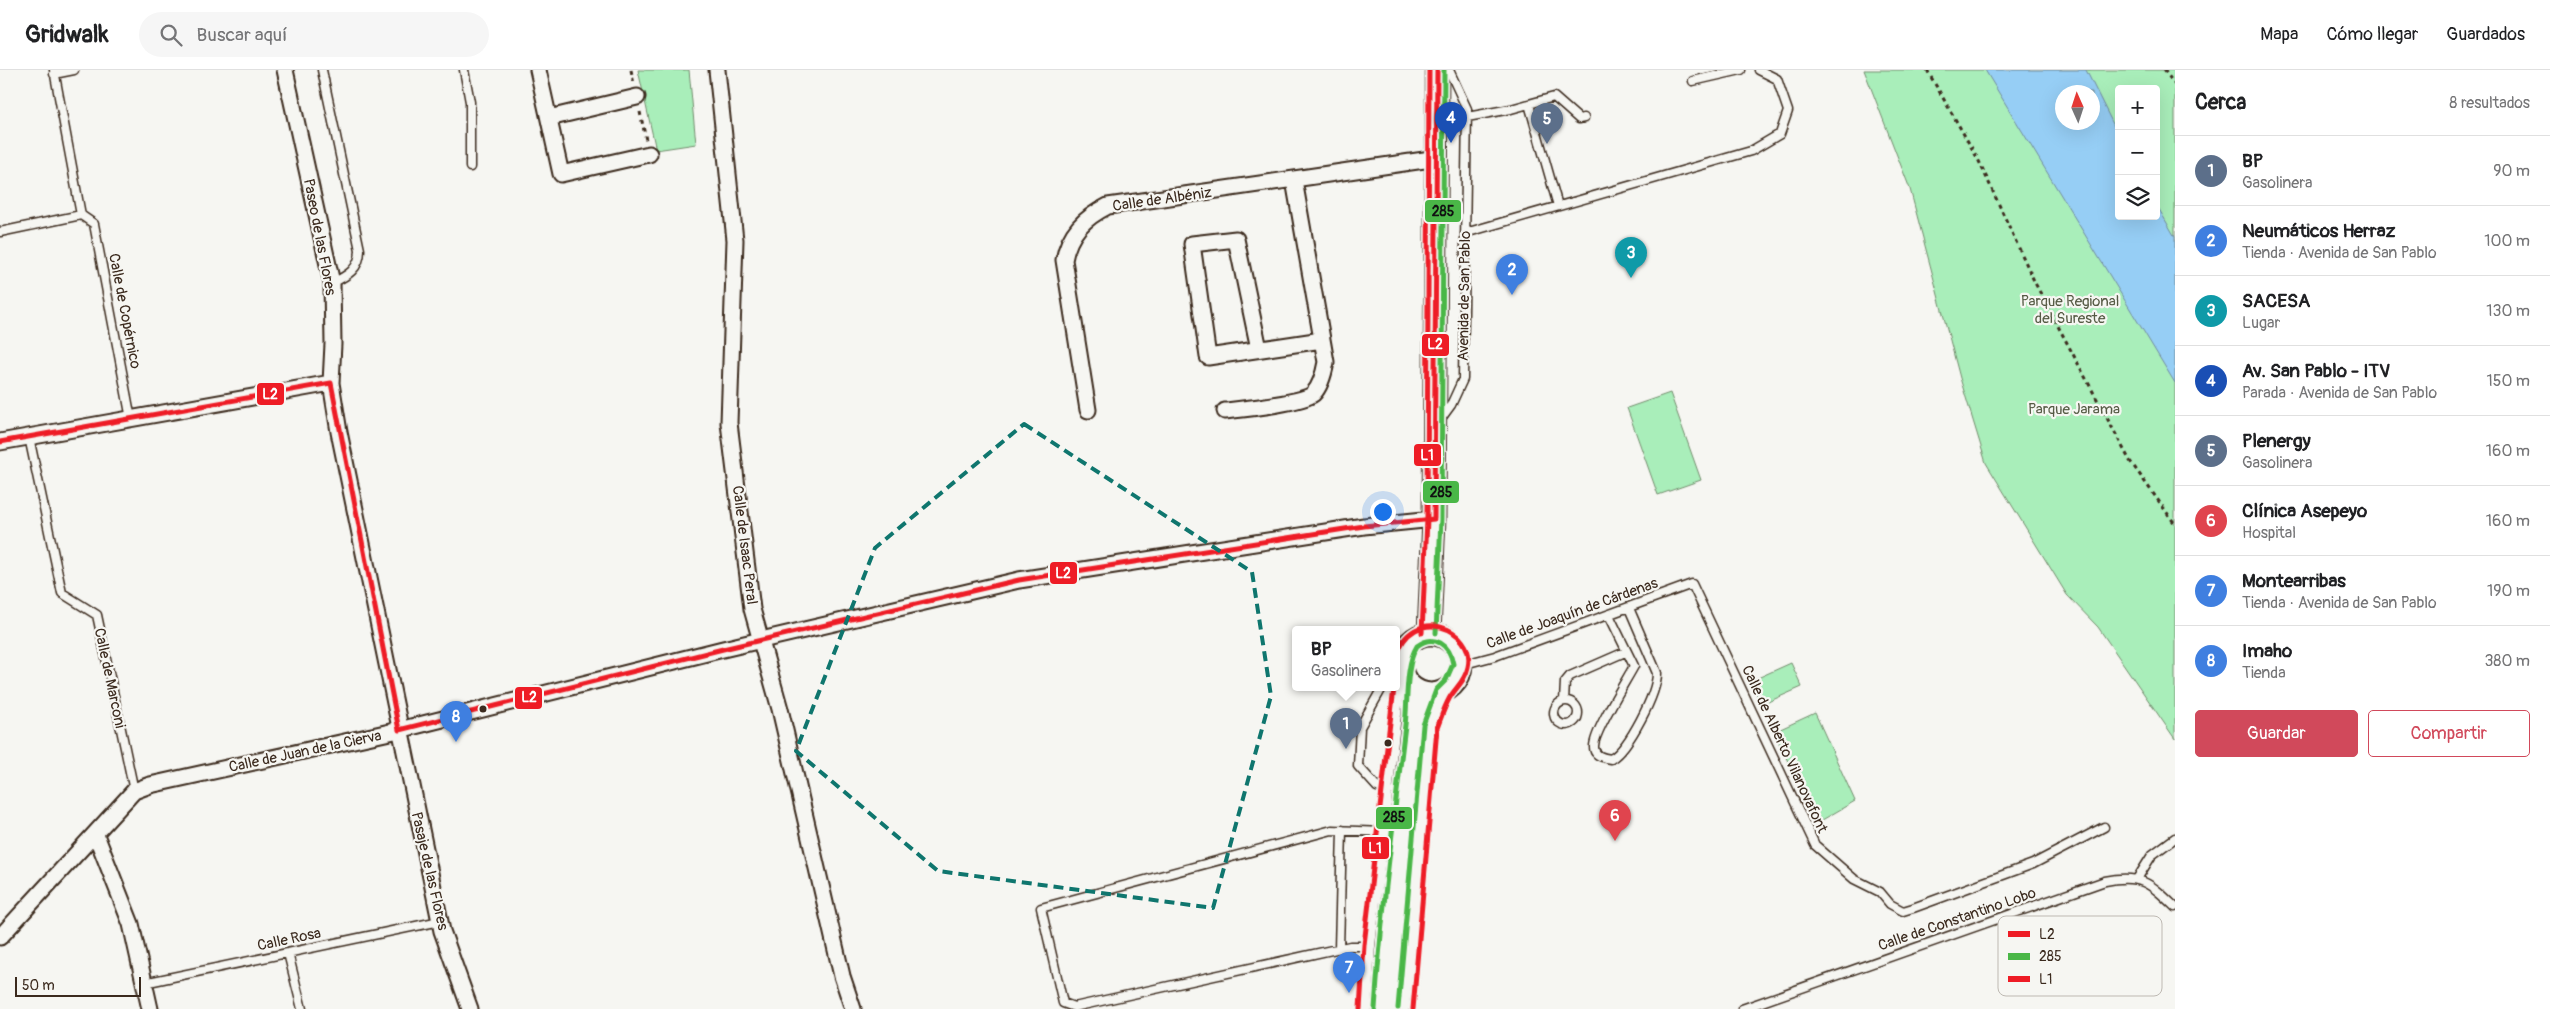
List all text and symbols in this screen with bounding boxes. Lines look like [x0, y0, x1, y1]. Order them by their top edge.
search box [139, 12, 489, 57]
text: Gridwalk [25, 20, 109, 49]
icon: search [157, 21, 185, 49]
text: Buscar aquí [197, 23, 287, 47]
text: Mapa [2260, 23, 2298, 46]
text: Cómo llegar [2326, 23, 2418, 46]
text: Guardados [2446, 23, 2525, 46]
north arrow [2055, 85, 2100, 130]
map controls [2115, 85, 2160, 220]
button: + [2115, 85, 2160, 130]
text: Cerca [2195, 89, 2246, 116]
text: 8 resultados [2449, 93, 2530, 113]
pin: 4 [1435, 102, 1467, 143]
pin: 5 [1531, 103, 1563, 144]
button: − [2115, 130, 2160, 175]
text: BP [2242, 149, 2263, 173]
text: 1 [2208, 161, 2214, 181]
text: 90 m [2493, 161, 2530, 181]
text: Gasolinera [2242, 173, 2312, 193]
button: layers [2115, 175, 2160, 220]
street label: Paseo de las Flores [299, 177, 340, 297]
street label: Calle de Albéniz [1111, 183, 1213, 216]
line badge: 285 [1424, 199, 1462, 223]
text: 285 [1432, 203, 1455, 220]
text: Neumáticos Herraz [2242, 219, 2395, 243]
street label: Avenida de San Pablo [1454, 231, 1475, 361]
text: 2 [2207, 231, 2215, 251]
text: 100 m [2484, 231, 2530, 251]
pin: 3 [1615, 237, 1647, 278]
text: Tienda · Avenida de San Pablo [2242, 243, 2437, 263]
street label: Calle de Copérnico [104, 252, 145, 370]
pin: 2 [1496, 254, 1528, 295]
text: SACESA [2242, 289, 2310, 313]
park label: Parque Regional del Sureste [2021, 292, 2119, 328]
text: 3 [2207, 301, 2215, 321]
text: 130 m [2486, 301, 2530, 321]
text: Lugar [2242, 313, 2280, 333]
line badge: L2 [1421, 333, 1450, 357]
text: L2 [1427, 336, 1443, 353]
text: Av. San Pablo - ITV [2242, 359, 2391, 383]
text: 4 [2206, 371, 2216, 391]
text: 150 m [2486, 371, 2530, 391]
line badge: L2 [256, 382, 285, 406]
text: Parada · Avenida de San Pablo [2242, 383, 2437, 403]
text: L2 [262, 386, 278, 403]
park label: Parque Jarama [2028, 400, 2120, 419]
text: Plenergy [2242, 429, 2311, 453]
text: 5 [2207, 441, 2215, 461]
text: 160 m [2486, 441, 2530, 461]
line badge: L1 [1413, 443, 1442, 467]
text: L1 [1420, 447, 1434, 464]
text: Gasolinera [2242, 453, 2312, 473]
line badge: 285 [1422, 480, 1460, 504]
text: 285 [1430, 484, 1453, 501]
street label: Calle de Isaac Peral [728, 485, 761, 606]
your location [1370, 499, 1396, 525]
text: Clínica Asepeyo [2242, 499, 2367, 523]
text: 6 [2206, 511, 2216, 531]
text: 160 m [2486, 511, 2530, 531]
text: Hospital [2242, 523, 2296, 543]
line badge: L2 [1049, 561, 1078, 585]
text: L2 [1055, 565, 1071, 582]
text: Montearribas [2242, 569, 2346, 593]
street label: Calle de Joaquín de Cárdenas [1484, 573, 1661, 653]
text: 7 [2207, 581, 2215, 601]
text: 190 m [2487, 581, 2530, 601]
text: Tienda · Avenida de San Pablo [2242, 593, 2437, 613]
street label: Calle de Marconi [90, 626, 129, 730]
popup [1292, 626, 1400, 691]
text: BP [1311, 637, 1332, 661]
text: Imaho [2242, 639, 2292, 663]
text: 8 [2207, 651, 2215, 671]
text: 380 m [2484, 651, 2530, 671]
text: Gasolinera [1311, 661, 1381, 681]
street label: Calle de Alberto Vilanovafont [1737, 662, 1832, 837]
text: Tienda [2242, 663, 2286, 683]
line badge: L2 [514, 686, 543, 710]
text: L2 [521, 689, 537, 706]
pin: 8 [440, 701, 472, 742]
unlabelled marker [478, 704, 488, 714]
pin: 1 [1330, 708, 1362, 749]
button: Guardar [2195, 710, 2358, 757]
button: Compartir [2368, 710, 2530, 757]
street label: Calle de Juan de la Cierva [227, 726, 383, 777]
unlabelled marker [1383, 738, 1393, 748]
pin: 6 [1599, 800, 1631, 841]
line badge: 285 [1375, 806, 1413, 830]
text: 285 [1383, 809, 1406, 826]
street label: Pasaje de las Flores [407, 810, 452, 932]
line badge: L1 [1361, 836, 1390, 860]
text: L1 [1368, 840, 1382, 857]
street label: Calle de Constantino Lobo [1876, 884, 2039, 955]
legend [1998, 916, 2162, 996]
street label: Calle Rosa [256, 923, 323, 955]
text: L2 [2039, 926, 2055, 943]
text: 285 [2039, 948, 2061, 965]
pin: 7 [1333, 952, 1365, 993]
text: L1 [2039, 971, 2052, 988]
scale bar [15, 974, 141, 997]
text: 50 m [22, 977, 55, 994]

